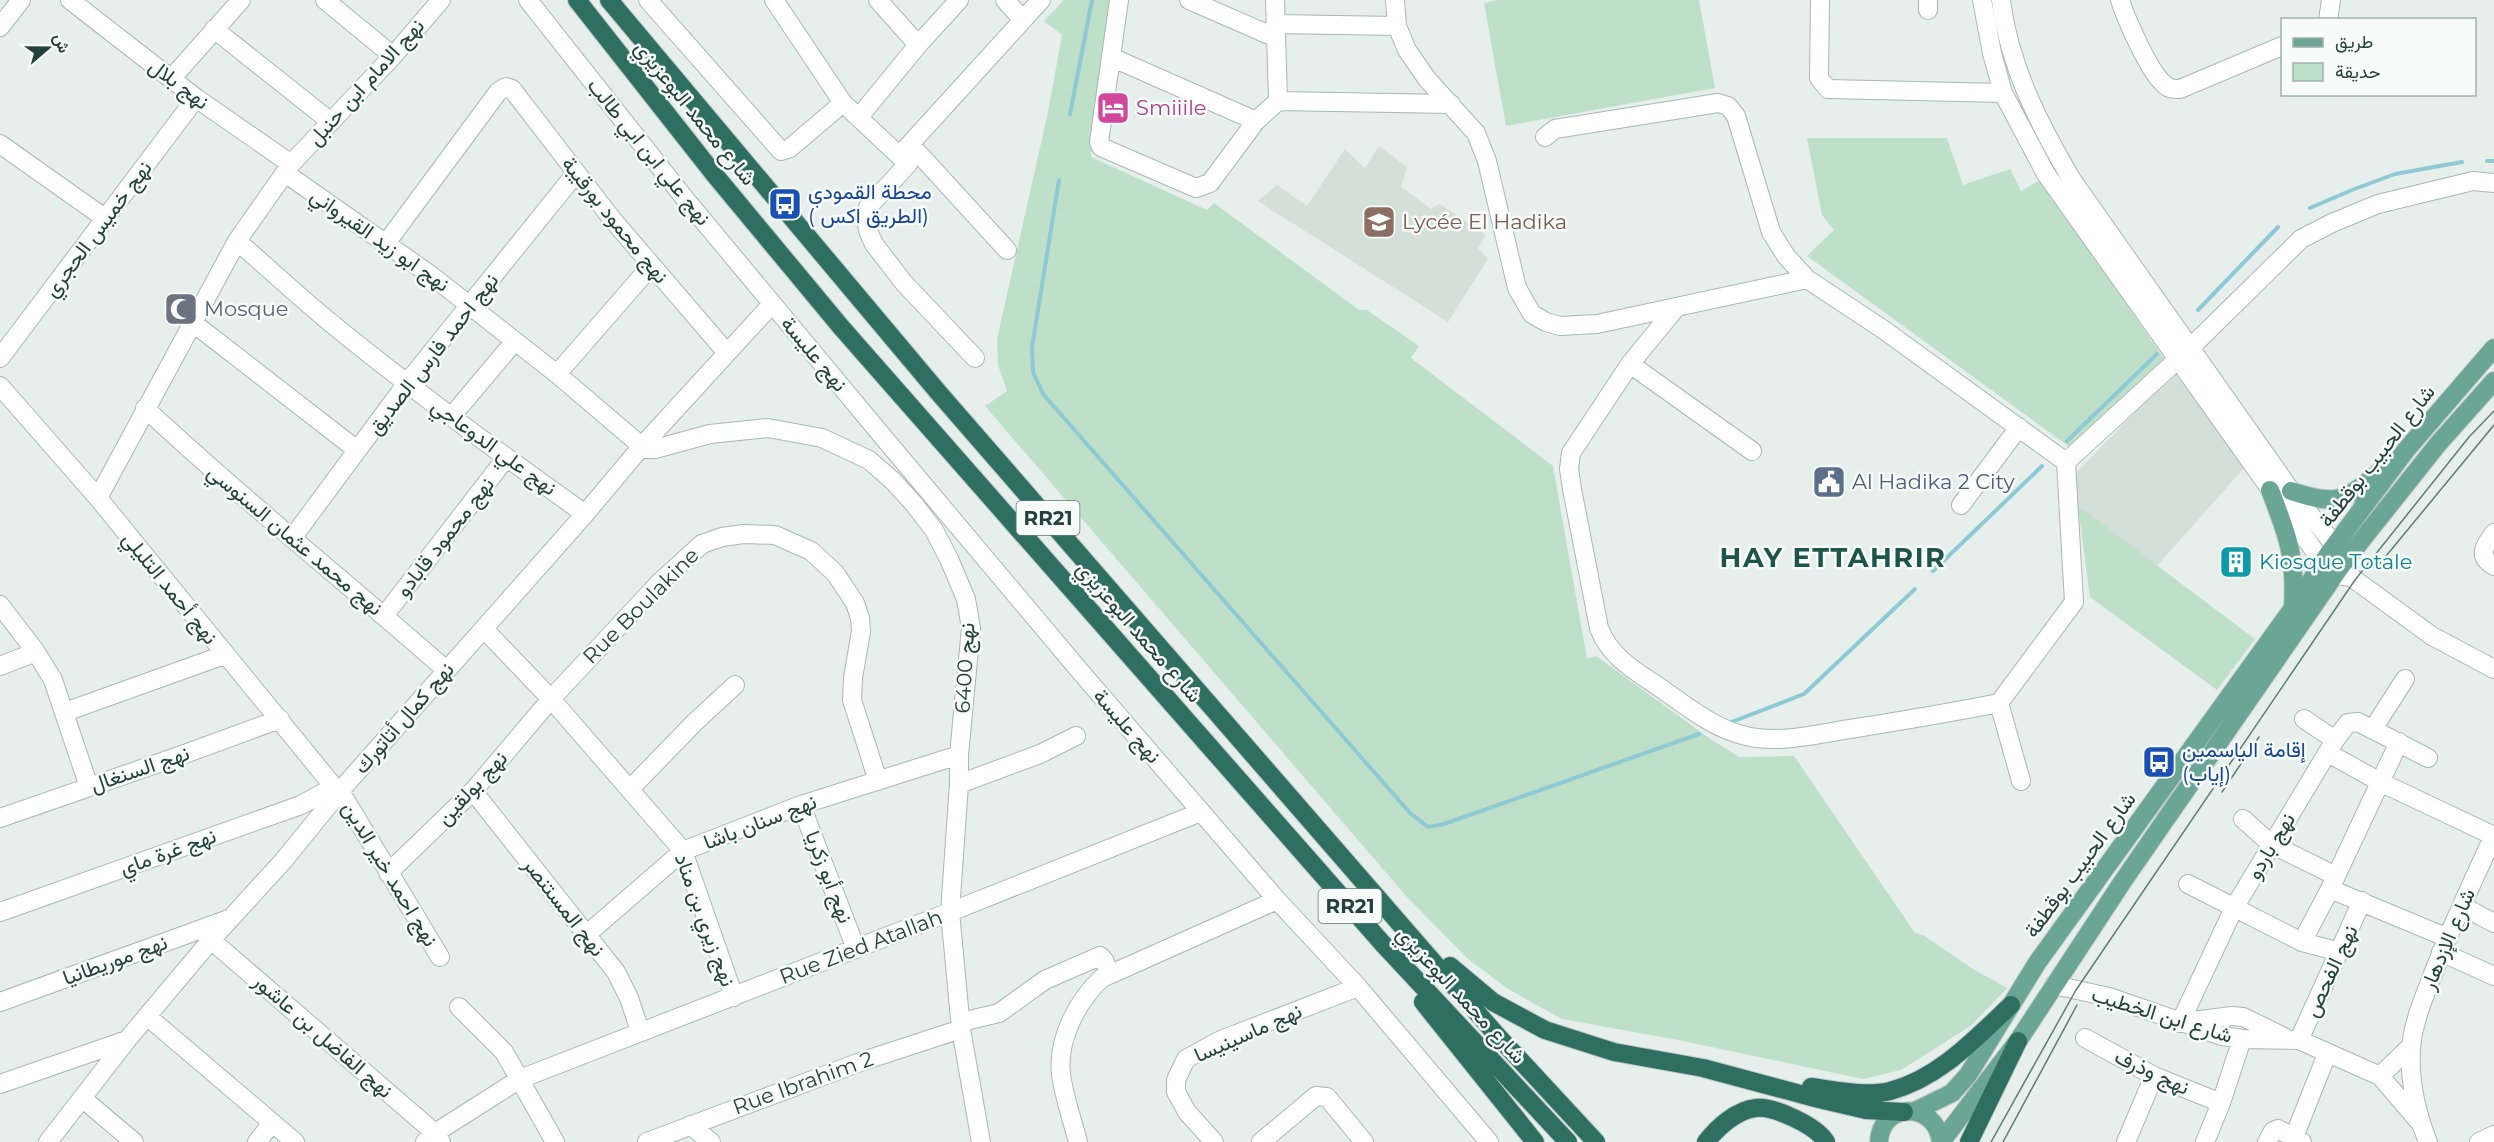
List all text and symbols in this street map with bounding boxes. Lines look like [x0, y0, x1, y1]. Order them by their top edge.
street label: نهج الامام ابن حنبل [302, 13, 431, 152]
north arrow [18, 18, 78, 78]
legend [2281, 18, 2476, 96]
text: ش [49, 31, 74, 55]
text: طريق [2335, 31, 2373, 53]
street label: شارع محمد البوعزيزي [626, 35, 761, 193]
street label: نهج بلال [143, 53, 214, 116]
text: حديقة [2335, 61, 2381, 83]
street label: نهج علي ابن ابي طالب [579, 73, 716, 233]
hotel icon: Smiiile [1095, 90, 1131, 126]
place label: Smiiile [1136, 95, 1206, 120]
street label: نهج محمود بورقيبة [555, 151, 674, 289]
street label: نهج خميس الحجري [38, 156, 161, 305]
place label: محطة القمودي ( الطريق اكس) [808, 179, 932, 229]
street label: نهج ابو زيد القيرواني [303, 182, 455, 301]
bus stop icon: محطة القمودي ( الطريق اكس) [767, 186, 803, 222]
school or university icon: Lycée El Hadika [1361, 204, 1397, 240]
place label: Lycée El Hadika [1402, 209, 1567, 234]
street label: نهج احمد فارس الصديق [362, 268, 505, 441]
mosque icon: Mosque [163, 291, 199, 327]
place label: Mosque [204, 296, 289, 321]
street label: نهج عليسة [774, 311, 853, 398]
street label: شارع الحبيب بوقطفة [2313, 380, 2441, 533]
street label: نهج علي الدوعاجي [424, 393, 562, 504]
street label: نهج محمد عثمان السنوسي [199, 459, 388, 624]
public building icon: Al Hadika 2 City [1811, 464, 1847, 500]
place label: Al Hadika 2 City [1852, 469, 2015, 494]
street label: نهج محمود قابادو [390, 472, 501, 603]
road number: RR21 [1016, 501, 1080, 535]
street label: نهج أحمد التليلي [113, 526, 223, 652]
district label: HAY ETTAHRIR [1720, 541, 1946, 574]
street label: Rue Boulakine [577, 542, 704, 669]
building icon: Kiosque Totale [2218, 544, 2254, 580]
place label: Kiosque Totale [2259, 549, 2412, 574]
street label: شارع محمد البوعزيزي [1068, 556, 1207, 711]
street label: نهج 6400 [950, 622, 981, 714]
street label: نهج كمال أتاتورك [348, 657, 460, 780]
street label: نهج عليسة [1087, 683, 1166, 769]
place label: إقامة الياسمين (إياب) [2182, 737, 2306, 788]
street label: نهج السنغال [87, 740, 193, 799]
bus stop icon: إقامة الياسمين (إياب) [2141, 744, 2177, 780]
street label: نهج بولقين [431, 746, 514, 831]
street label: شارع الحبيب بوقطفة [2018, 787, 2142, 943]
street label: نهج سنان باشا [700, 789, 821, 856]
street label: نهج احمد خير الدين [336, 797, 444, 952]
street label: نهج باردو [2241, 808, 2302, 885]
street label: نهج غرة ماي [116, 823, 221, 885]
street label: نهج أبو زكريا [799, 827, 859, 927]
street label: نهج زيري بن مناد [665, 850, 741, 992]
street label: نهج المستنصر [516, 852, 611, 962]
street label: شارع الإزدهار [2415, 884, 2482, 995]
road number: RR21 [1318, 889, 1382, 923]
street label: Rue Zied Atallah [776, 904, 946, 989]
street label: شارع محمد البوعزيزي [1388, 921, 1531, 1072]
street label: نهج الفحص [2298, 921, 2365, 1022]
street label: نهج موريطانيا [59, 929, 171, 992]
street label: نهج الفاضل بن عاشور [246, 968, 398, 1105]
street label: شارع ابن الخطيب [2088, 981, 2236, 1050]
street label: نهج ماسينيسا [1190, 998, 1306, 1069]
street label: نهج وذرف [2110, 1043, 2194, 1102]
street label: Rue Ibrahim 2 [729, 1046, 877, 1120]

